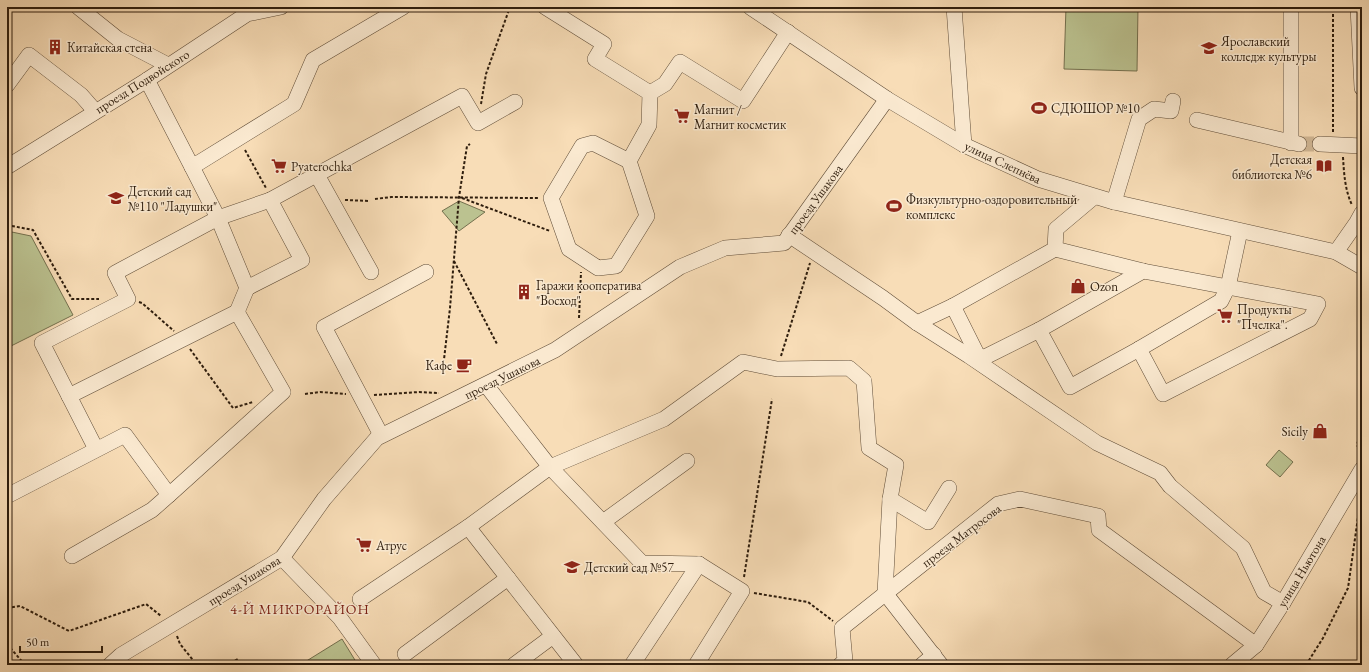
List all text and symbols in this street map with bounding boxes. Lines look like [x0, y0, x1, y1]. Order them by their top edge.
place label: Ярославский колледж культуры [1220, 33, 1317, 65]
building icon: Китайская стена [46, 38, 64, 56]
place label: Китайская стена [67, 39, 153, 56]
school or university icon: Ярославский колледж культуры [1200, 39, 1218, 57]
street label: проезд Подвойского [92, 46, 193, 117]
sports icon: СДЮШОР №10 [1030, 99, 1048, 117]
place label: СДЮШОР №10 [1051, 100, 1140, 117]
place label: Магнит / Магнит косметик [694, 101, 787, 133]
supermarket icon: Магнит / Магнит косметик [673, 107, 691, 125]
street label: улица Слепнёва [962, 137, 1045, 188]
place label: Детская библиотека №6 [1232, 151, 1312, 183]
supermarket icon: Pyaterochka [270, 157, 288, 175]
library icon: Детская библиотека №6 [1315, 157, 1333, 175]
place label: Pyaterochka [291, 158, 353, 175]
street label: проезд Ушакова [784, 160, 847, 238]
place label: Детский сад №110 "Ладушки" [128, 183, 217, 215]
school or university icon: Детский сад №110 "Ладушки" [107, 189, 125, 207]
place label: Физкультурно-оздоровительный комплекс [906, 191, 1077, 223]
sports icon: Физкультурно-оздоровительный комплекс [885, 197, 903, 215]
place label: Гаражи кооператива "Восход" [536, 277, 642, 309]
shop icon: Ozon [1069, 277, 1087, 295]
place label: Ozon [1090, 278, 1118, 295]
building icon: Гаражи кооператива "Восход" [515, 283, 533, 301]
place label: Продукты "Пчелка". [1237, 301, 1292, 333]
supermarket icon: Продукты "Пчелка". [1216, 307, 1234, 325]
street label: проезд Ушакова [461, 351, 544, 403]
cafe icon: Кафе [455, 356, 473, 374]
place label: Кафе [426, 357, 452, 374]
shop icon: Sicily [1311, 422, 1329, 440]
place label: Sicily [1281, 423, 1308, 440]
street label: проезд Матросова [918, 499, 1005, 571]
street label: улица Ньютона [1273, 532, 1330, 610]
supermarket icon: Атрус [355, 536, 373, 554]
place label: Атрус [375, 537, 407, 554]
street label: проезд Ушакова [205, 551, 284, 609]
school or university icon: Детский сад №57 [563, 558, 581, 576]
place label: Детский сад №57 [584, 559, 675, 576]
district label: 4-Й МИКРОРАЙОН [230, 600, 370, 618]
scale bar [20, 628, 102, 654]
text: 50 m [26, 634, 50, 650]

